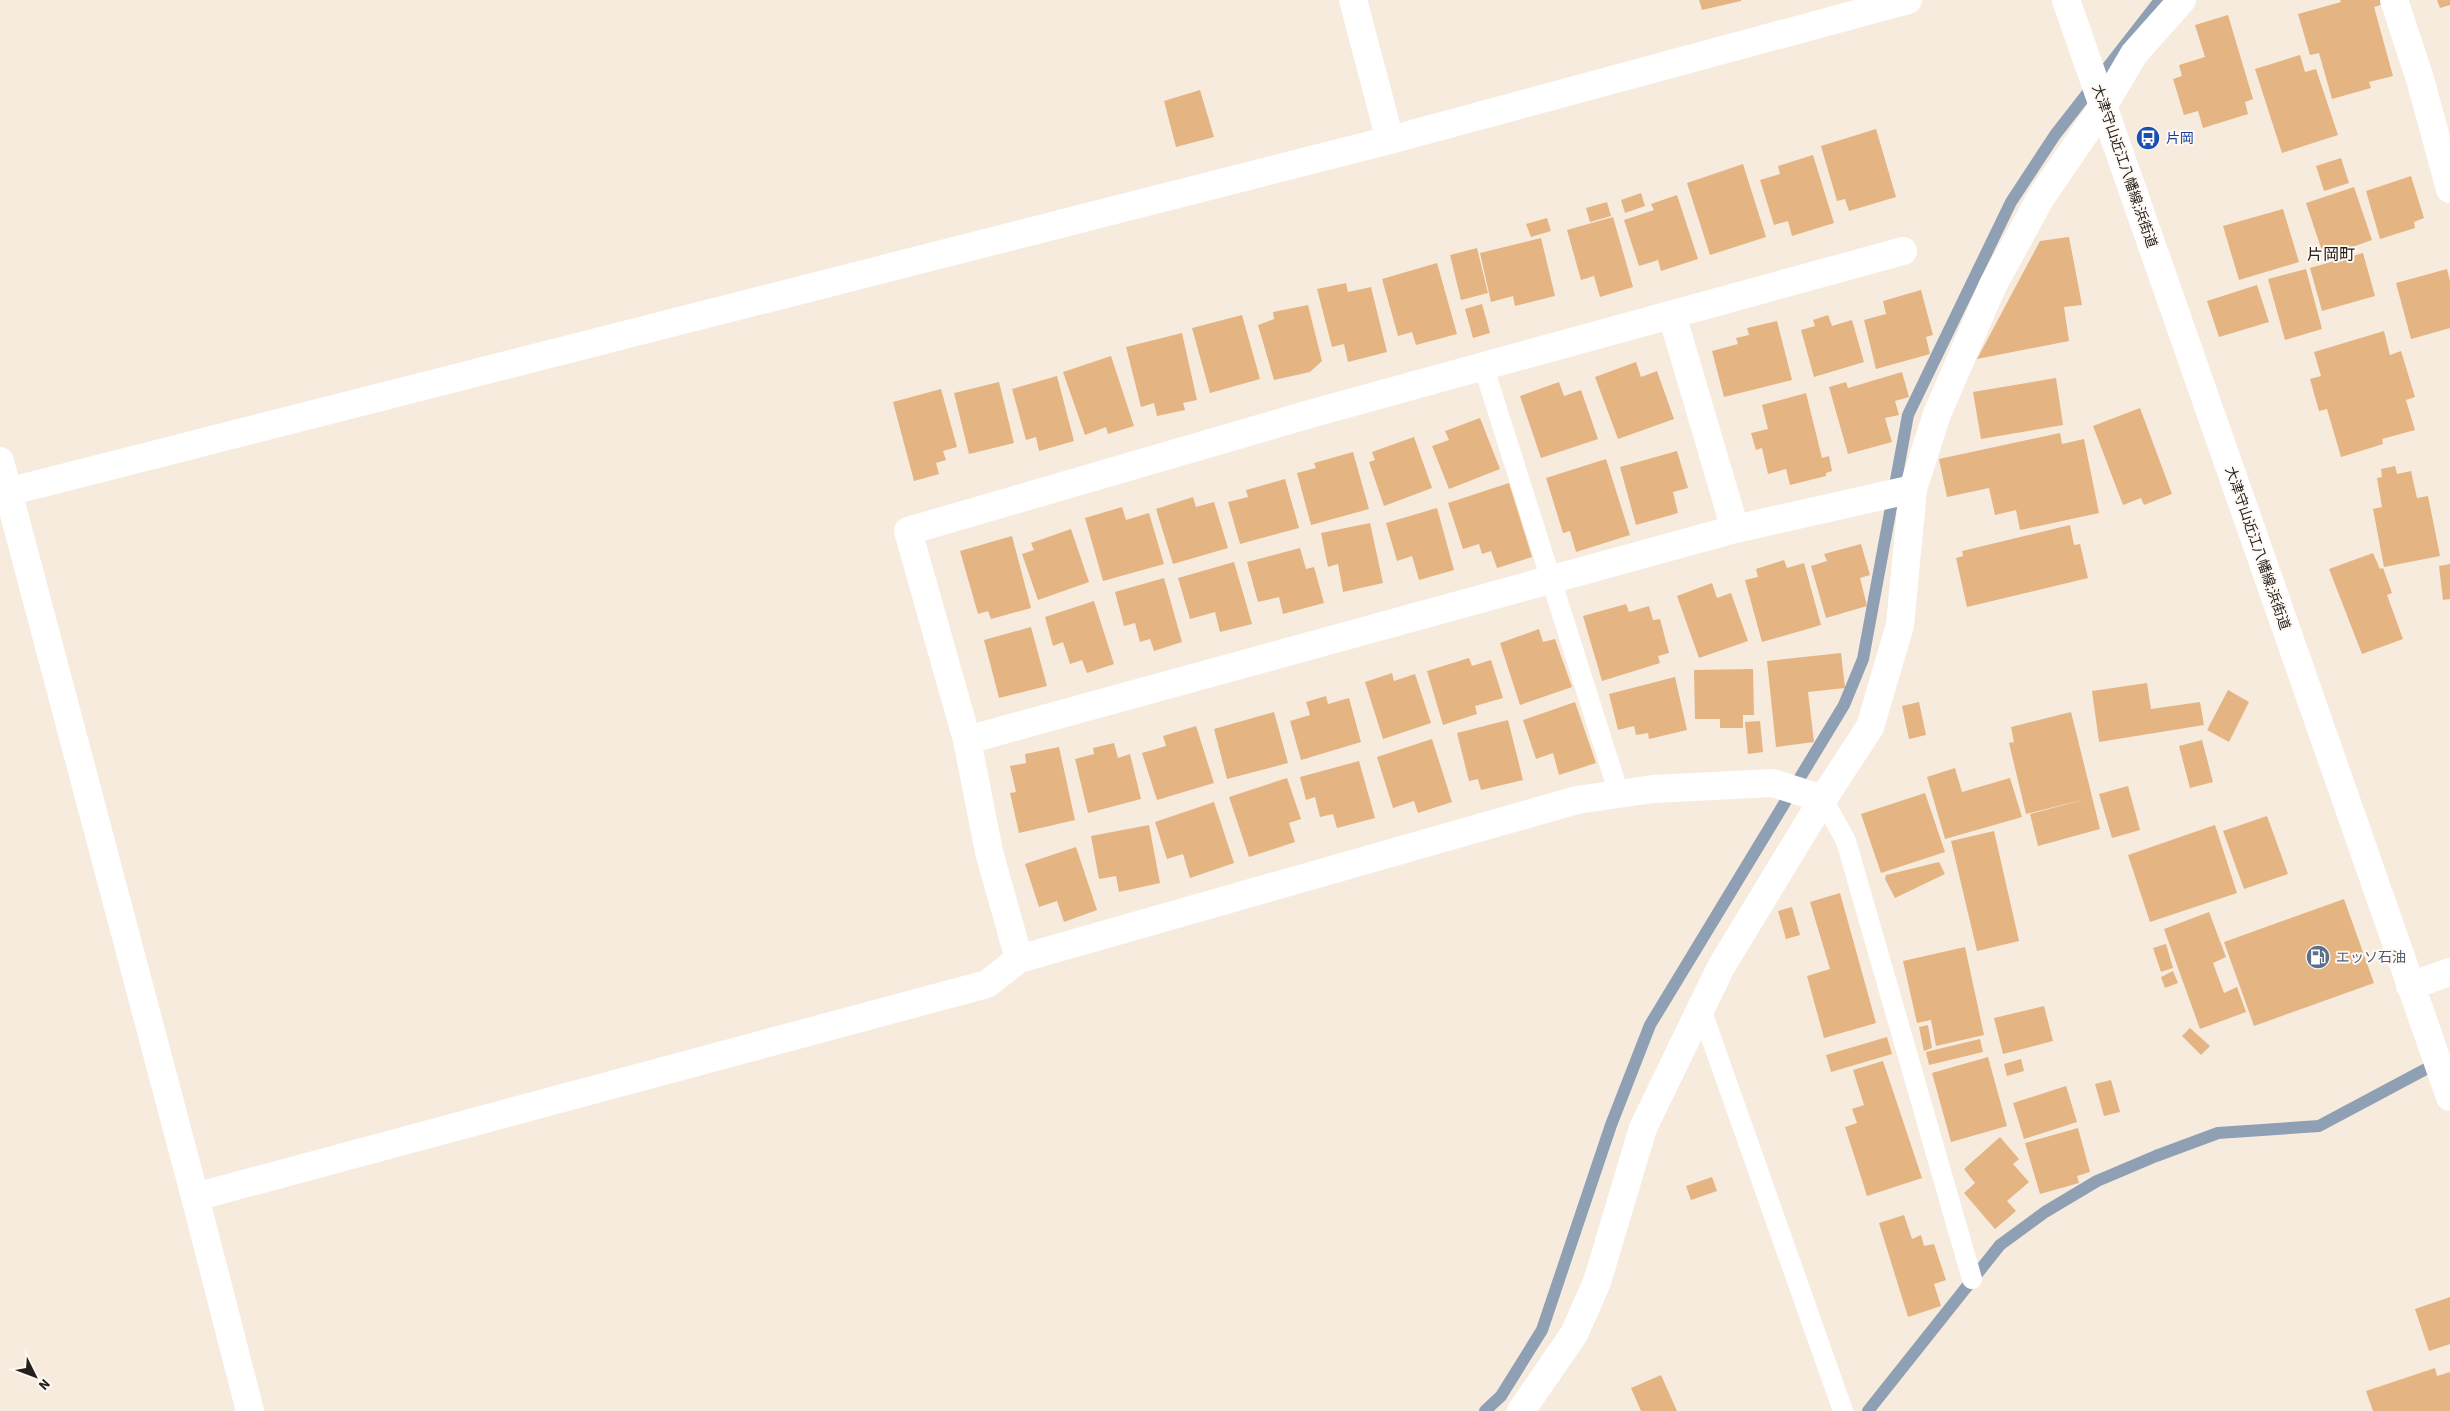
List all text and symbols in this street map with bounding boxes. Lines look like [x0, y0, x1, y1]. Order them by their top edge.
street label: 大津守山近江八幡線;浜街道 [2087, 82, 2161, 251]
bus stop icon: 片岡 [2135, 125, 2161, 151]
place label: 片岡 [2166, 129, 2194, 149]
district label: 片岡町 [2307, 244, 2355, 266]
street label: 大津守山近江八幡線;浜街道 [2220, 464, 2294, 633]
fuel station icon: エッソ石油 [2305, 944, 2331, 970]
place label: エッソ石油 [2336, 948, 2406, 968]
north arrow [10, 1351, 60, 1401]
text: N [33, 1374, 54, 1394]

